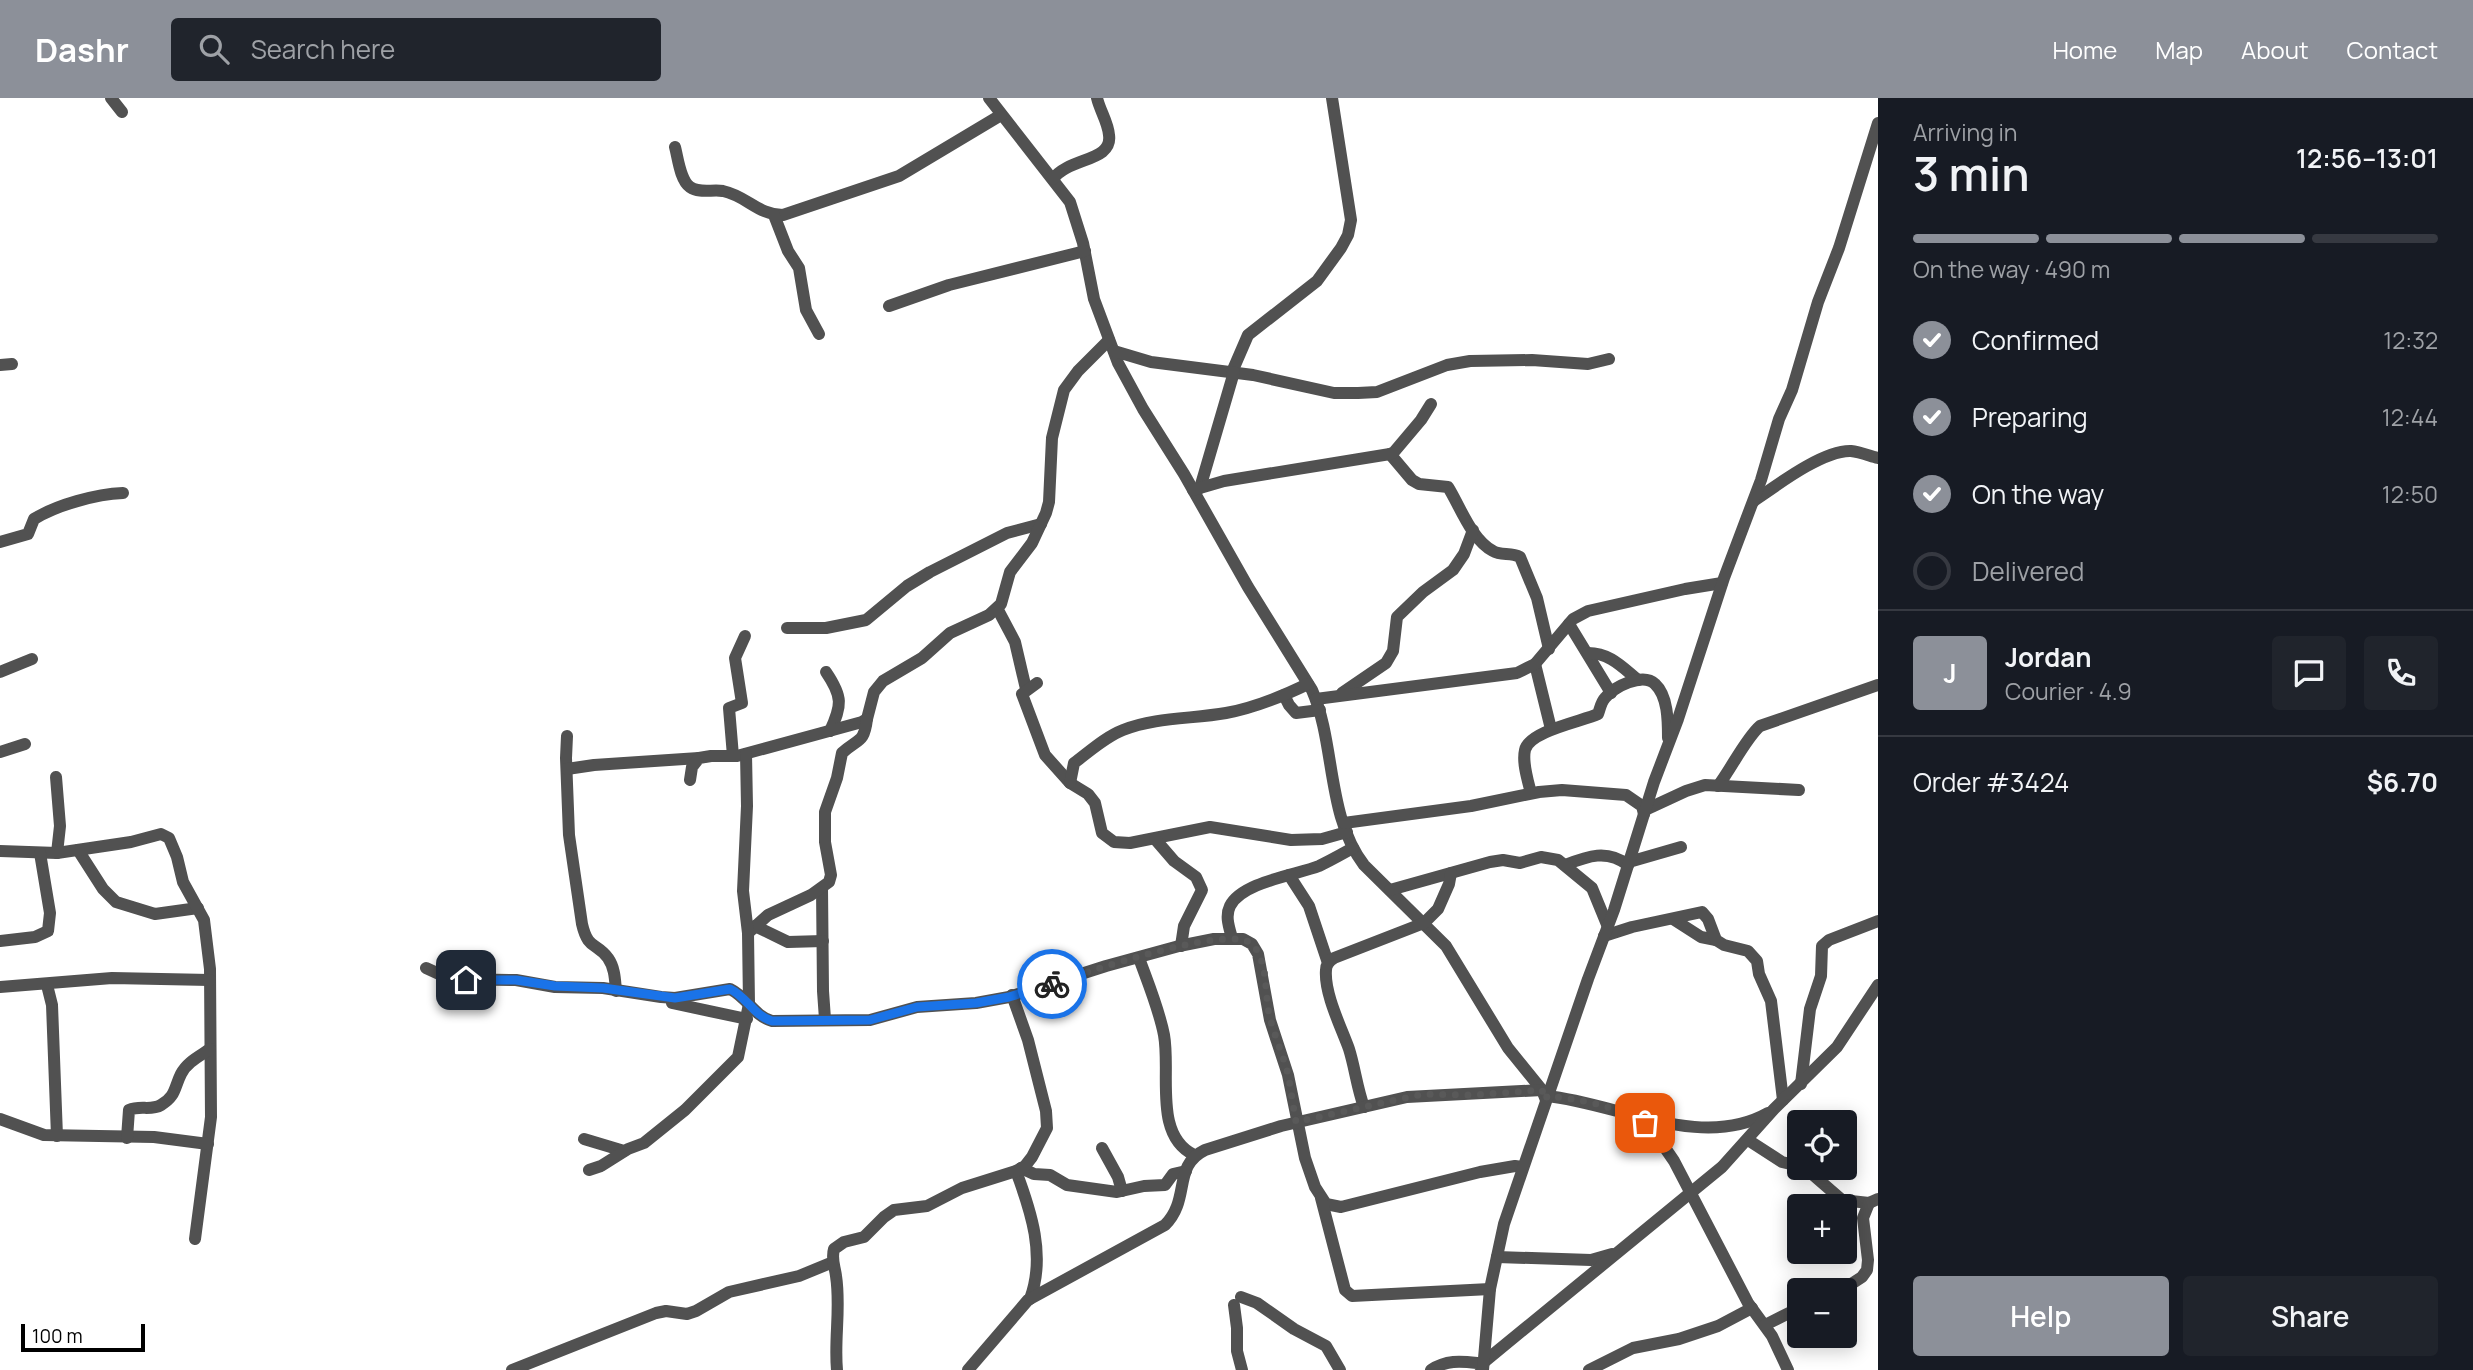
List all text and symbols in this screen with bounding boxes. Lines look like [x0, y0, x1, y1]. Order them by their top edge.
search box [171, 18, 661, 81]
text: Dashr [35, 27, 129, 72]
icon: search [195, 30, 233, 68]
text: Search here [251, 31, 395, 67]
text: Home [2052, 33, 2117, 66]
text: Map [2155, 33, 2203, 66]
text: About [2241, 33, 2309, 66]
text: Contact [2347, 33, 2438, 66]
text: Arriving in [1913, 116, 2018, 148]
text: 12:56–13:01 [2296, 140, 2438, 176]
text: 3 min [1913, 142, 2030, 205]
text: On the way · 490 m [1913, 253, 2110, 285]
icon: check [1913, 321, 1951, 359]
text: Confirmed [1972, 322, 2099, 358]
text: 12:32 [2383, 324, 2438, 356]
icon: check [1913, 398, 1951, 436]
text: Preparing [1972, 399, 2088, 435]
text: 12:44 [2382, 401, 2438, 433]
icon: check [1913, 475, 1951, 513]
text: On the way [1972, 476, 2104, 512]
text: 12:50 [2382, 478, 2438, 510]
text: Delivered [1972, 553, 2084, 589]
button: chat [2272, 636, 2346, 710]
button: phone [2364, 636, 2438, 710]
text: Jordan [2005, 639, 2091, 675]
text: J [1943, 655, 1957, 691]
text: Courier · 4.9 [2005, 675, 2132, 707]
text: Order #3424 [1913, 764, 2069, 800]
text: $6.70 [2367, 764, 2438, 800]
courier [1017, 949, 1087, 1019]
pin [436, 950, 496, 1010]
icon: home [447, 961, 485, 999]
icon: bike [1033, 965, 1071, 1003]
pin [1615, 1093, 1675, 1153]
icon: bag [1626, 1104, 1664, 1142]
map controls [1787, 1110, 1857, 1348]
button: locate [1787, 1110, 1857, 1180]
button: + [1787, 1194, 1857, 1264]
button: Help [1913, 1276, 2169, 1356]
button: Share [2183, 1276, 2438, 1356]
button: − [1787, 1278, 1857, 1348]
scale bar [21, 1321, 145, 1353]
text: 100 m [32, 1323, 83, 1349]

